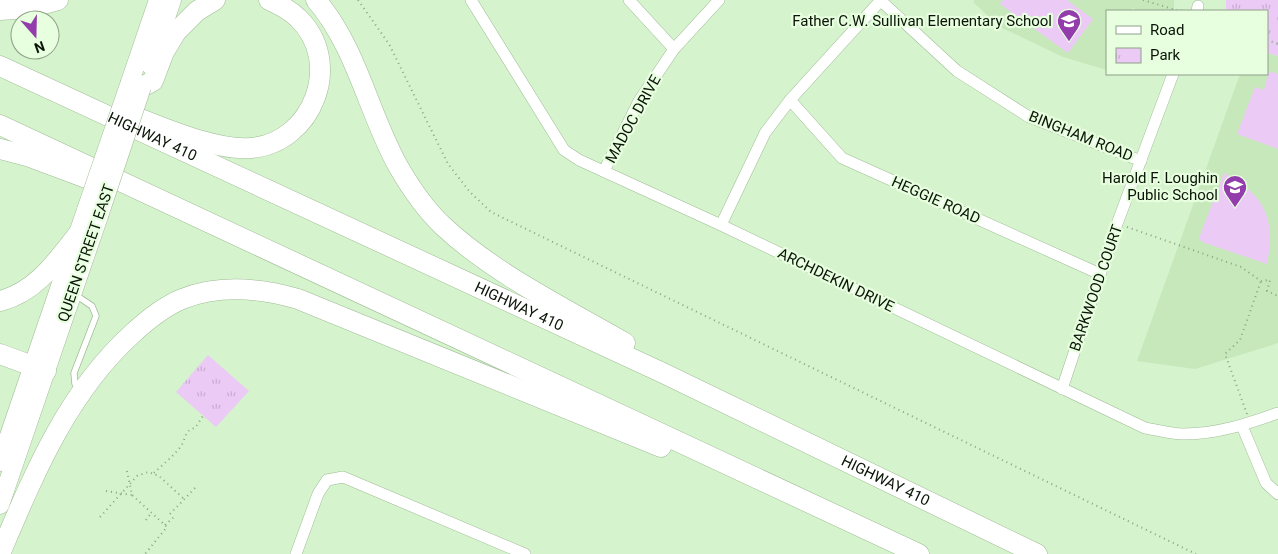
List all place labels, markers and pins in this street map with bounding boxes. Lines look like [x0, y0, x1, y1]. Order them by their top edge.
school or university icon: Father C.W. Sullivan Elementary School [1056, 8, 1082, 42]
place label: Father C.W. Sullivan Elementary School [792, 12, 1052, 30]
place label: Harold F. Loughin Public School [1102, 169, 1218, 204]
school or university icon: Harold F. Loughin Public School [1222, 174, 1248, 208]

